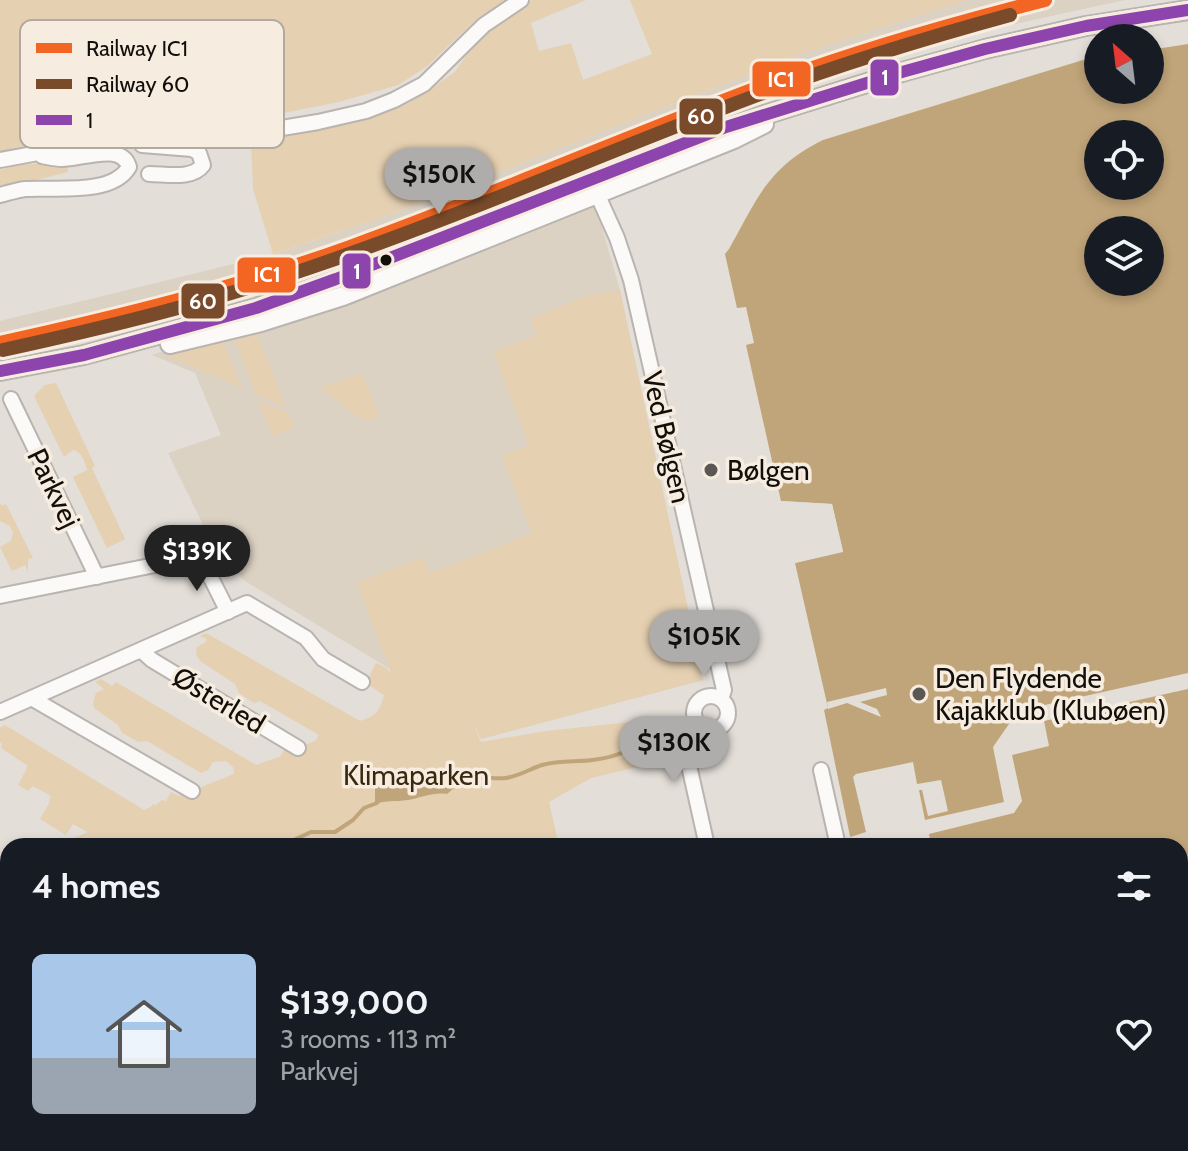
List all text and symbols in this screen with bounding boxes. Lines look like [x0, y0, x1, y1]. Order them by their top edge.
legend [20, 20, 284, 148]
north arrow [1084, 24, 1164, 104]
map controls [1084, 24, 1164, 296]
text: Railway IC1 [86, 35, 188, 62]
line badge: 1 [869, 58, 900, 97]
line badge: IC1 [751, 60, 812, 98]
text: 1 [881, 64, 889, 91]
text: IC1 [767, 66, 795, 93]
text: Railway 60 [86, 71, 189, 98]
line badge: 60 [678, 97, 724, 136]
text: 60 [687, 103, 715, 130]
text: 1 [86, 107, 93, 134]
button: locate [1084, 120, 1164, 200]
pin: $150K [383, 148, 495, 216]
text: $150K [402, 158, 476, 190]
button: layers [1084, 216, 1164, 296]
line badge: 1 [341, 252, 372, 290]
unlabelled marker [378, 252, 394, 268]
line badge: IC1 [236, 256, 297, 294]
text: 1 [353, 258, 361, 285]
text: IC1 [253, 261, 281, 288]
line badge: 60 [180, 282, 226, 320]
text: 60 [189, 288, 217, 315]
street label: Ved Bølgen [635, 368, 699, 506]
street label: Parkvej [20, 443, 88, 533]
place label: Bølgen [727, 453, 810, 487]
marker: Bølgen [702, 461, 720, 479]
pin: $139K [141, 525, 253, 593]
text: $139K [162, 535, 232, 567]
pin: $105K [648, 610, 760, 678]
text: $105K [667, 620, 741, 652]
street label: Østerled [167, 659, 271, 741]
place label: Den Flydende Kajakklub (Klubøen) [935, 661, 1166, 727]
marker: Den Flydende Kajakklub (Klubøen) [910, 685, 928, 703]
pin: $130K [618, 716, 730, 784]
text: $130K [637, 726, 711, 758]
park label: Klimaparken [343, 758, 489, 792]
icon: filters [1112, 864, 1156, 908]
text: 4 homes [32, 865, 160, 907]
text: $139,000 [280, 981, 429, 1023]
icon: home [96, 986, 192, 1082]
icon: heart [1112, 1012, 1156, 1056]
text: 3 rooms · 113 m² [280, 1023, 456, 1055]
text: Parkvej [280, 1055, 358, 1087]

